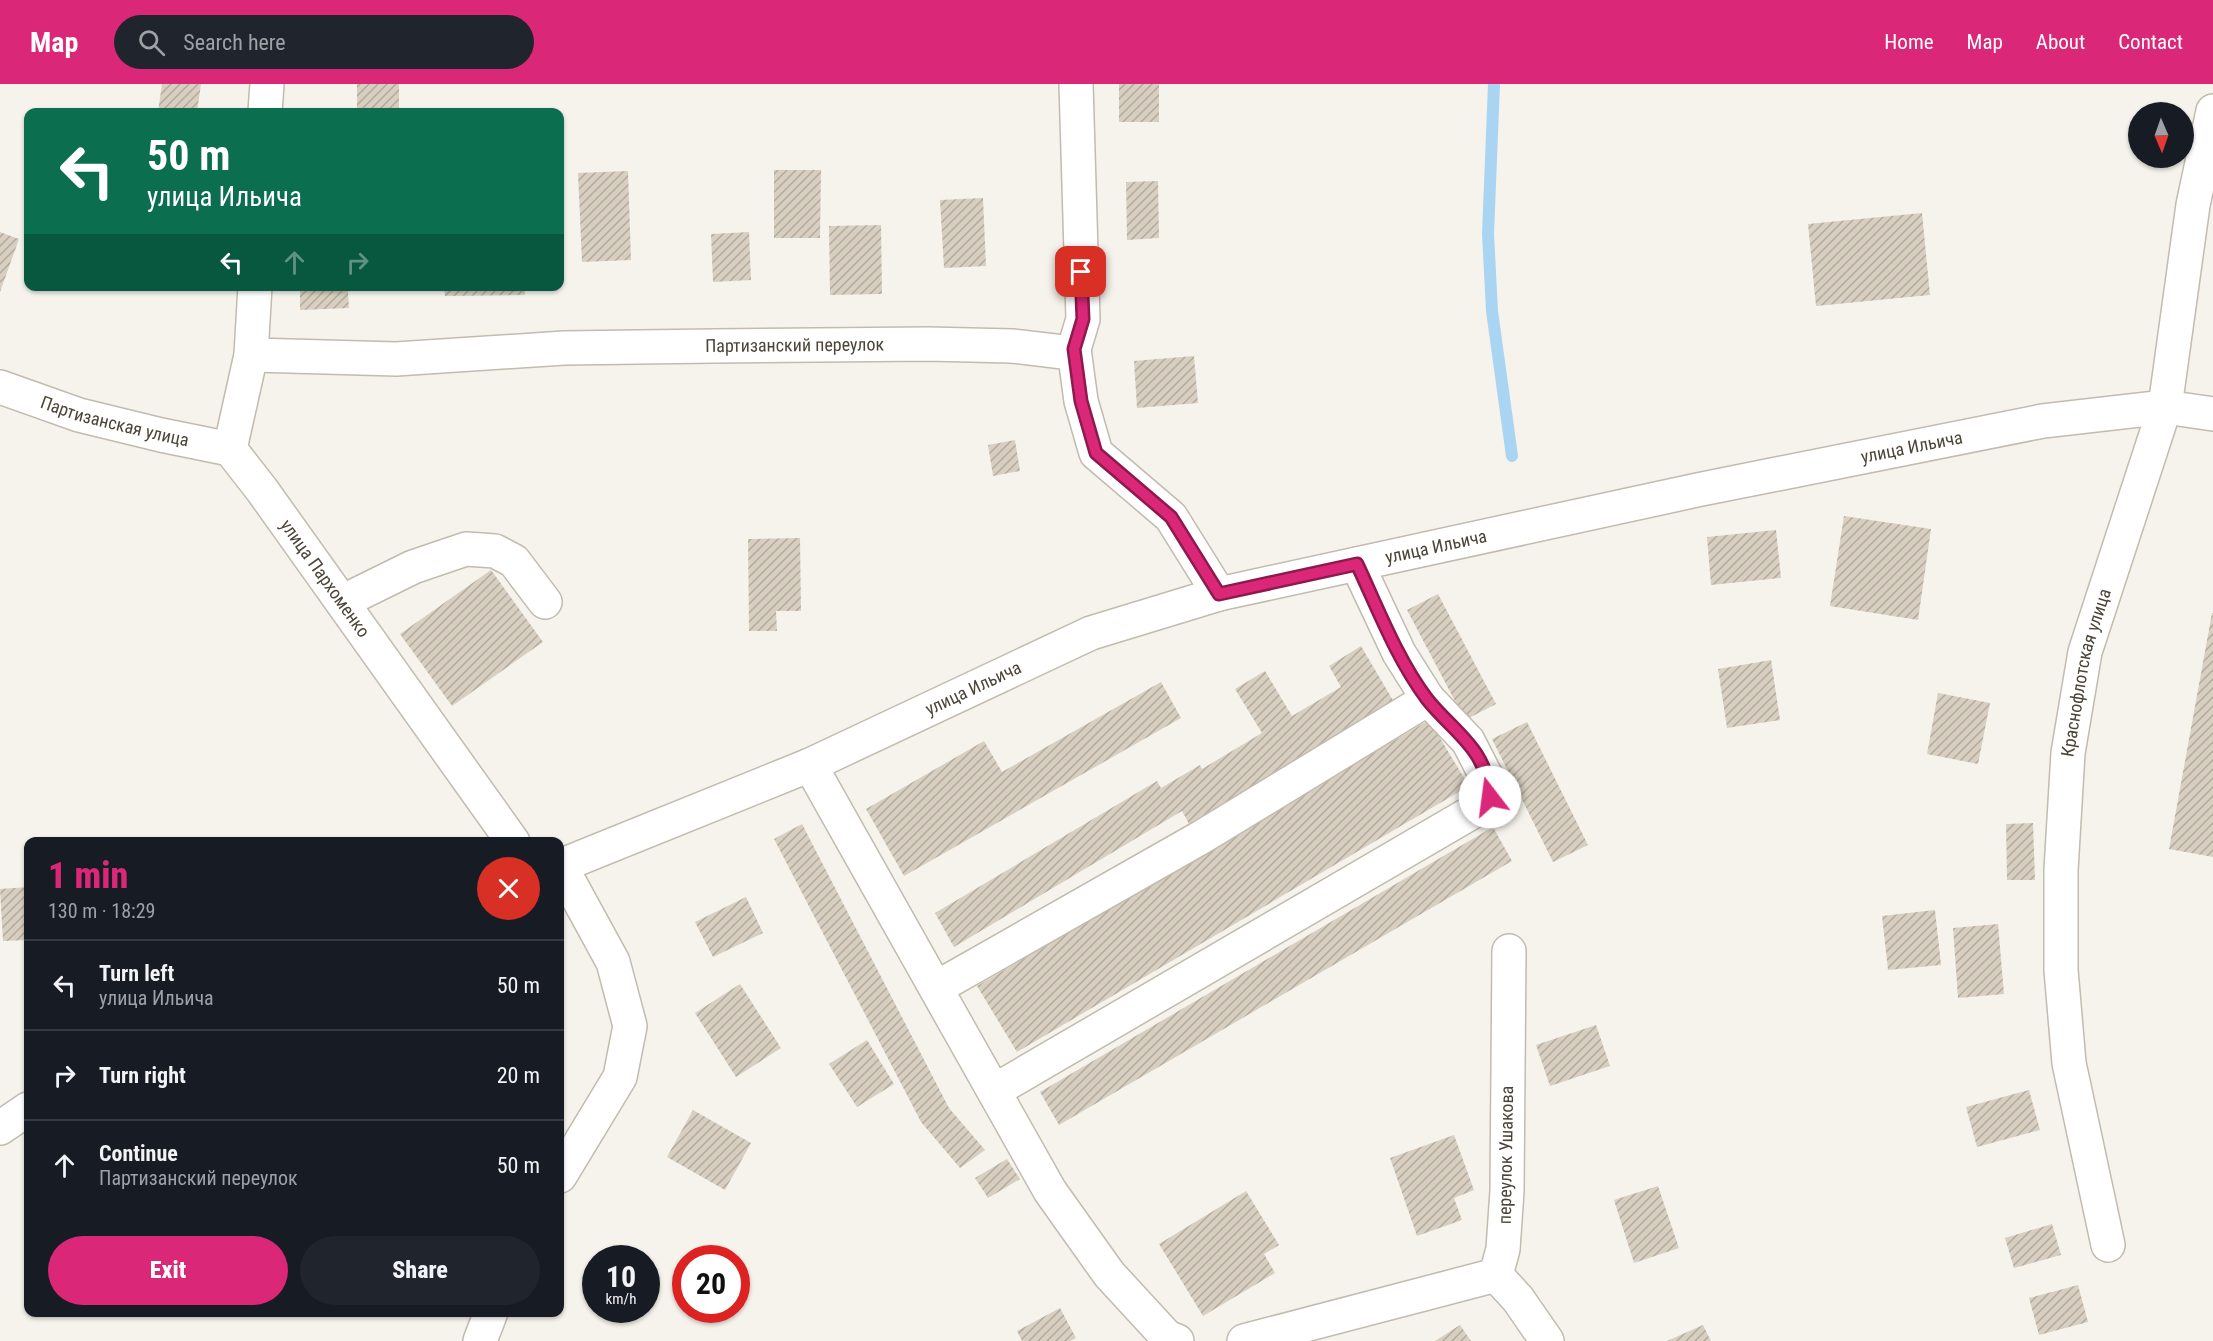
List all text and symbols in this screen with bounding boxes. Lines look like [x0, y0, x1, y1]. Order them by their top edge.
search box [114, 15, 534, 69]
text: Map [30, 26, 78, 59]
icon: search [135, 26, 168, 59]
text: Search here [183, 30, 286, 55]
text: Home [1884, 30, 1934, 54]
text: Map [1967, 30, 2003, 54]
text: About [2036, 30, 2085, 54]
text: Contact [2118, 30, 2183, 54]
north arrow [2128, 102, 2194, 168]
map controls [2128, 102, 2194, 168]
text: 50 m [147, 131, 230, 180]
icon: left [48, 132, 126, 210]
text: улица Ильича [147, 181, 302, 213]
icon: left [215, 246, 248, 279]
icon: ahead [278, 246, 311, 279]
icon: right [341, 246, 374, 279]
pin [1055, 246, 1106, 297]
icon: arrive [1064, 255, 1097, 288]
street label: Партизанский переулок [705, 333, 884, 356]
street label: Партизанская улица [38, 391, 191, 450]
street label: улица Ильича [1859, 426, 1964, 467]
street label: улица Пархоменко [276, 515, 375, 641]
street label: улица Ильича [1383, 525, 1489, 568]
street label: Краснофлотская улица [2057, 586, 2115, 758]
street label: улица Ильича [922, 656, 1024, 719]
position arrow [1458, 765, 1522, 829]
text: 1 min [48, 855, 128, 897]
button: close [477, 857, 540, 920]
text: 130 m · 18:29 [48, 899, 155, 923]
text: Turn left [99, 961, 174, 986]
icon: left [48, 969, 81, 1002]
text: 50 m [497, 973, 540, 998]
text: улица Ильича [99, 986, 214, 1010]
icon: right [48, 1059, 81, 1092]
text: Turn right [99, 1063, 186, 1088]
text: 20 m [497, 1063, 540, 1088]
street label: переулок Ушакова [1494, 1086, 1517, 1224]
text: Continue [99, 1141, 178, 1166]
icon: ahead [48, 1149, 81, 1182]
text: 50 m [497, 1153, 540, 1178]
text: Партизанский переулок [99, 1166, 298, 1190]
button: Exit [48, 1236, 288, 1305]
button: Share [300, 1236, 540, 1305]
speed limit sign: 20 [672, 1245, 750, 1323]
text: 10 [606, 1259, 636, 1294]
text: km/h [606, 1290, 636, 1308]

